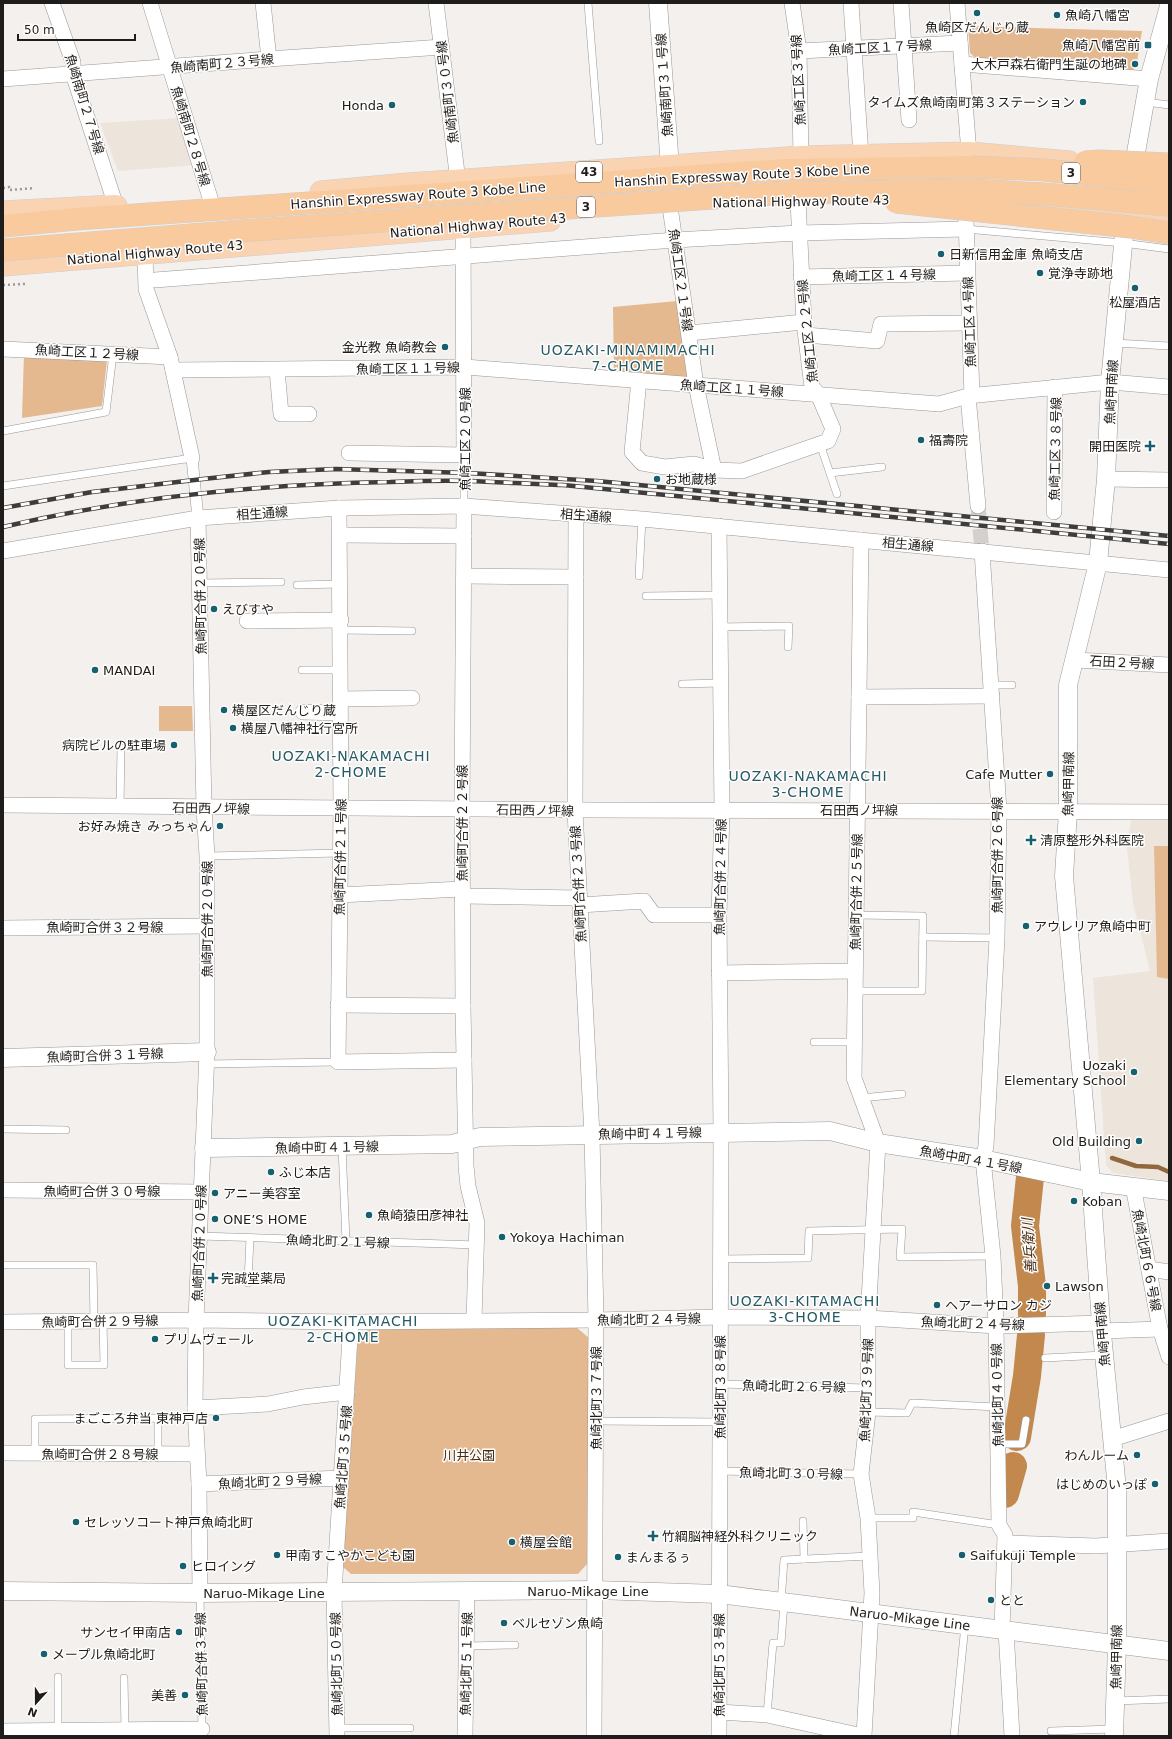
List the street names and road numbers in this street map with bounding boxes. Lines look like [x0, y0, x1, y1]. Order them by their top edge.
street label: 魚崎南町３１号線 [653, 33, 676, 137]
street label: 魚崎工区３号線 [789, 34, 808, 126]
street label: 魚崎工区１７号線 [828, 37, 932, 58]
street label: 魚崎南町３０号線 [434, 39, 461, 144]
street label: 魚崎南町２３号線 [170, 51, 275, 76]
street label: 魚崎南町２７号線 [62, 52, 107, 156]
street label: 魚崎南町２８号線 [168, 84, 213, 188]
street label: Hanshin Expressway Route 3 Kobe Line [614, 161, 870, 190]
road number: 43 [576, 162, 602, 182]
road number: 3 [1062, 163, 1080, 183]
street label: Hanshin Expressway Route 3 Kobe Line [290, 179, 546, 212]
street label: National Highway Route 43 [712, 192, 890, 211]
road number: 3 [577, 197, 595, 217]
street label: National Highway Route 43 [389, 210, 567, 241]
street label: 魚崎工区２１号線 [666, 228, 695, 333]
street label: National Highway Route 43 [66, 237, 244, 268]
street label: 魚崎工区１４号線 [832, 267, 936, 284]
street label: 魚崎工区４号線 [960, 276, 979, 368]
street label: 魚崎工区２２号線 [795, 278, 820, 383]
street label: 魚崎工区１２号線 [35, 342, 139, 363]
street label: 魚崎甲南線 [1102, 359, 1121, 425]
street label: 魚崎工区１１号線 [356, 360, 460, 377]
street label: 魚崎工区１１号線 [680, 377, 784, 400]
street label: 魚崎工区２０号線 [458, 387, 473, 491]
street label: 魚崎工区３８号線 [1047, 397, 1064, 501]
street label: 相生通線 [236, 504, 289, 523]
street label: 相生通線 [559, 506, 612, 525]
street label: 相生通線 [881, 535, 935, 554]
street label: 魚崎町合併２０号線 [192, 537, 209, 655]
street label: 石田２号線 [1089, 653, 1155, 672]
street label: 魚崎甲南線 [1060, 751, 1077, 817]
street label: 魚崎町合併２２号線 [455, 764, 470, 882]
street label: 魚崎町合併２６号線 [990, 796, 1005, 914]
street label: 魚崎町合併２１号線 [332, 798, 349, 916]
street label: 石田西ノ坪線 [172, 800, 250, 817]
street label: 石田西ノ坪線 [496, 802, 574, 819]
street label: 石田西ノ坪線 [820, 803, 898, 818]
street label: 魚崎町合併２４号線 [712, 818, 729, 936]
street label: 魚崎町合併２３号線 [568, 825, 589, 943]
street label: 魚崎町合併２５号線 [848, 833, 865, 951]
street label: 魚崎町合併２０号線 [200, 860, 215, 978]
street label: 魚崎町合併３２号線 [46, 920, 164, 935]
street label: 魚崎町合併３１号線 [46, 1046, 164, 1065]
street label: 魚崎中町４１号線 [598, 1125, 702, 1142]
street label: 魚崎中町４１号線 [275, 1139, 379, 1156]
street label: 魚崎中町４１号線 [918, 1143, 1023, 1176]
street label: 魚崎町合併３０号線 [43, 1184, 161, 1199]
street label: 魚崎町合併２０号線 [190, 1184, 209, 1302]
street label: 魚崎北町６６号線 [1129, 1208, 1164, 1313]
street label: 魚崎北町２１号線 [286, 1232, 390, 1251]
street label: 魚崎甲南線 [1092, 1301, 1113, 1367]
street label: 魚崎北町２４号線 [597, 1311, 701, 1328]
street label: 魚崎町合併２９号線 [41, 1313, 159, 1330]
street label: 魚崎北町２４号線 [921, 1314, 1025, 1333]
street label: 魚崎北町３８号線 [713, 1335, 728, 1439]
street label: 魚崎北町３９号線 [857, 1338, 876, 1442]
street label: 魚崎北町４０号線 [989, 1343, 1006, 1447]
street label: 魚崎北町３７号線 [589, 1346, 604, 1450]
street label: 魚崎北町２６号線 [742, 1378, 846, 1395]
street label: 魚崎北町３５号線 [332, 1405, 355, 1509]
street label: 魚崎町合併２８号線 [41, 1447, 159, 1462]
street label: 魚崎北町３０号線 [739, 1465, 843, 1482]
street label: 魚崎北町２９号線 [218, 1471, 322, 1492]
street label: Naruo-Mikage Line [527, 1584, 649, 1599]
street label: Naruo-Mikage Line [203, 1586, 325, 1601]
street label: Naruo-Mikage Line [849, 1604, 971, 1633]
street label: 魚崎町合併３号線 [193, 1612, 210, 1716]
street label: 魚崎北町５０号線 [328, 1612, 345, 1716]
street label: 魚崎北町５１号線 [458, 1612, 475, 1716]
street label: 魚崎北町５３号線 [712, 1613, 727, 1717]
street label: 魚崎甲南線 [1108, 1624, 1125, 1690]

